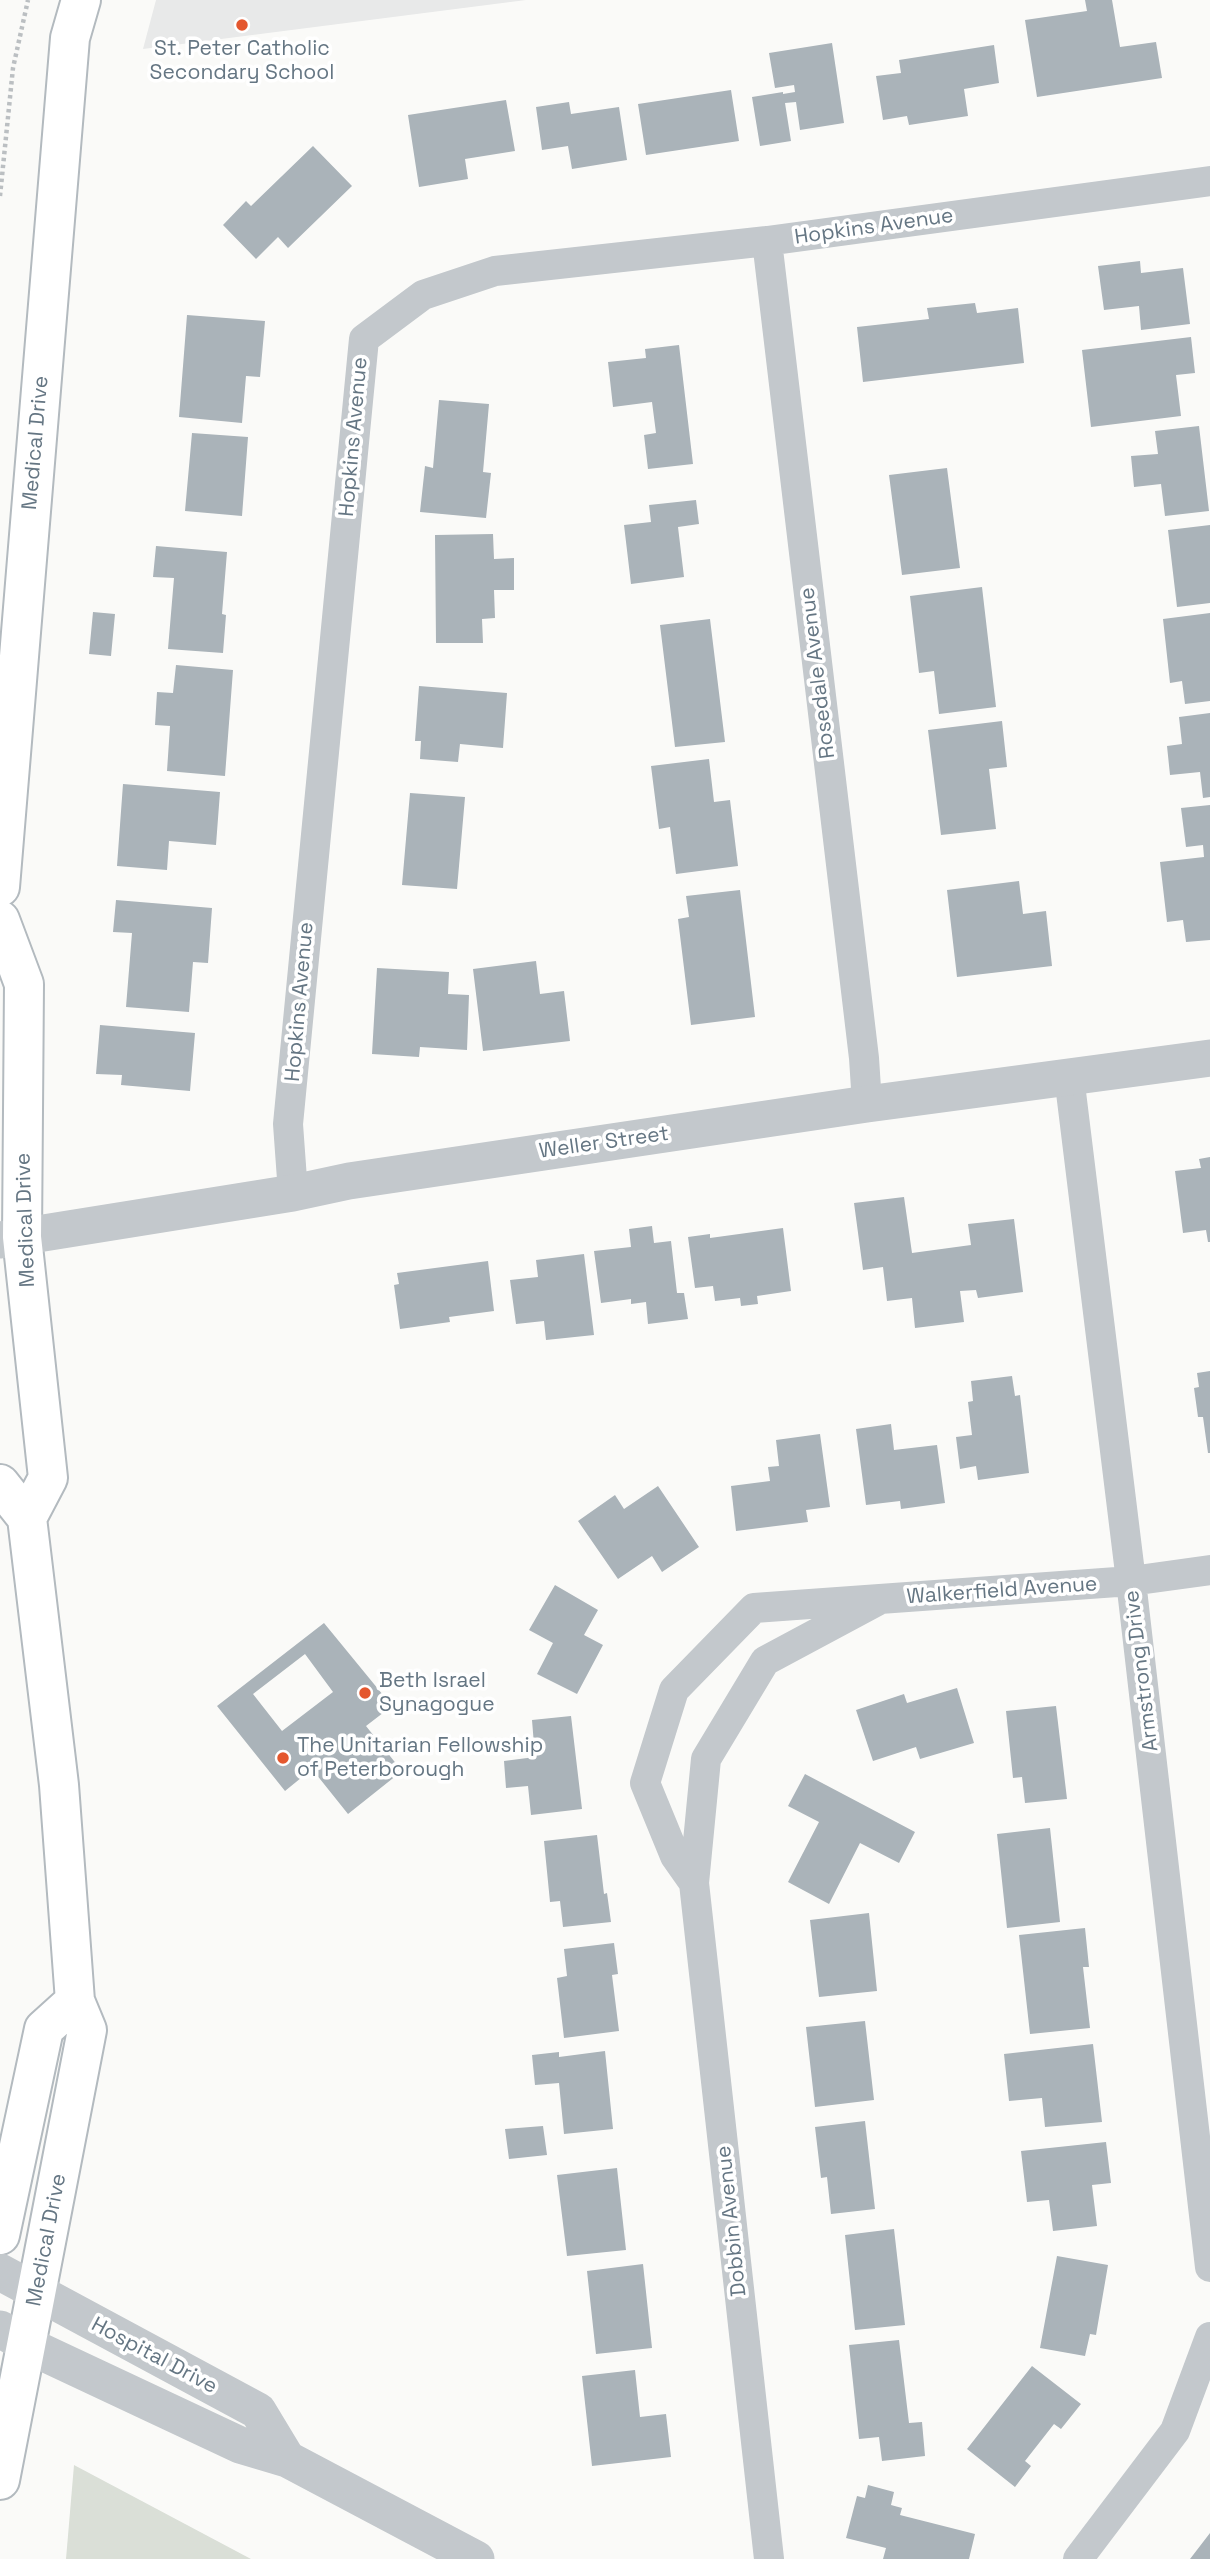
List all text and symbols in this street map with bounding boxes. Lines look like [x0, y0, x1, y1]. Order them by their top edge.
marker: St. Peter Catholic Secondary School [234, 17, 250, 33]
place label: St. Peter Catholic Secondary School [150, 36, 334, 86]
street label: Hopkins Avenue [793, 203, 955, 251]
street label: Hopkins Avenue [334, 356, 374, 518]
street label: Medical Drive [18, 375, 54, 511]
street label: Rosedale Avenue [795, 586, 841, 760]
street label: Hopkins Avenue [280, 921, 320, 1083]
street label: Weller Street [538, 1121, 670, 1165]
street label: Medical Drive [11, 1152, 41, 1288]
street label: Walkerfield Avenue [906, 1572, 1098, 1610]
street label: Armstrong Drive [1120, 1589, 1164, 1753]
place label: Beth Israel Synagogue [379, 1668, 495, 1718]
marker: Beth Israel Synagogue [357, 1685, 373, 1701]
place label: The Unitarian Fellowship of Peterborough [297, 1733, 543, 1783]
marker: The Unitarian Fellowship of Peterborough [275, 1750, 291, 1766]
street label: Dobbin Avenue [712, 2144, 752, 2298]
street label: Medical Drive [22, 2171, 72, 2309]
street label: Hospital Drive [87, 2312, 221, 2400]

